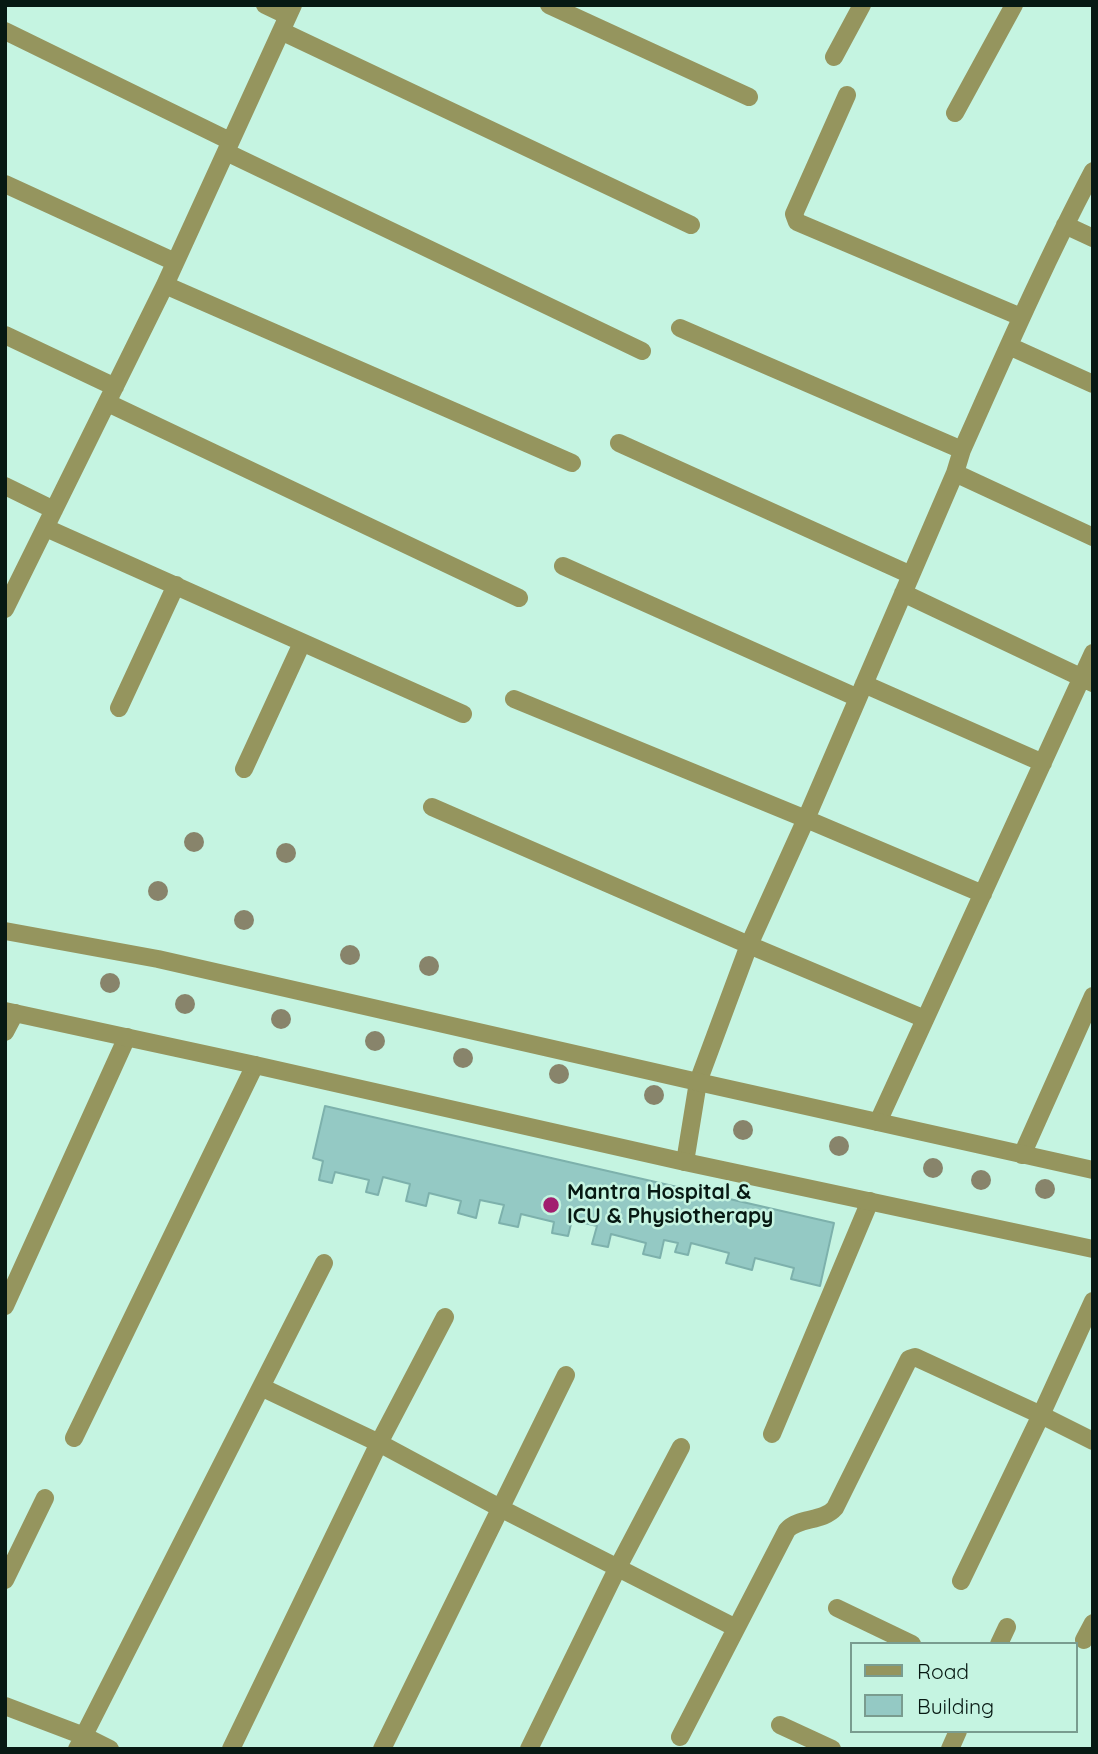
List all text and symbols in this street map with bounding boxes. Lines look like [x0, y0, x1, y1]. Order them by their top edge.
place label: Mantra Hospital & ICU & Physiotherapy [567, 1180, 773, 1230]
marker: Mantra Hospital & ICU & Physiotherapy [541, 1195, 561, 1215]
legend [850, 1642, 1077, 1733]
text: Road [917, 1658, 969, 1684]
text: Building [917, 1693, 994, 1719]

